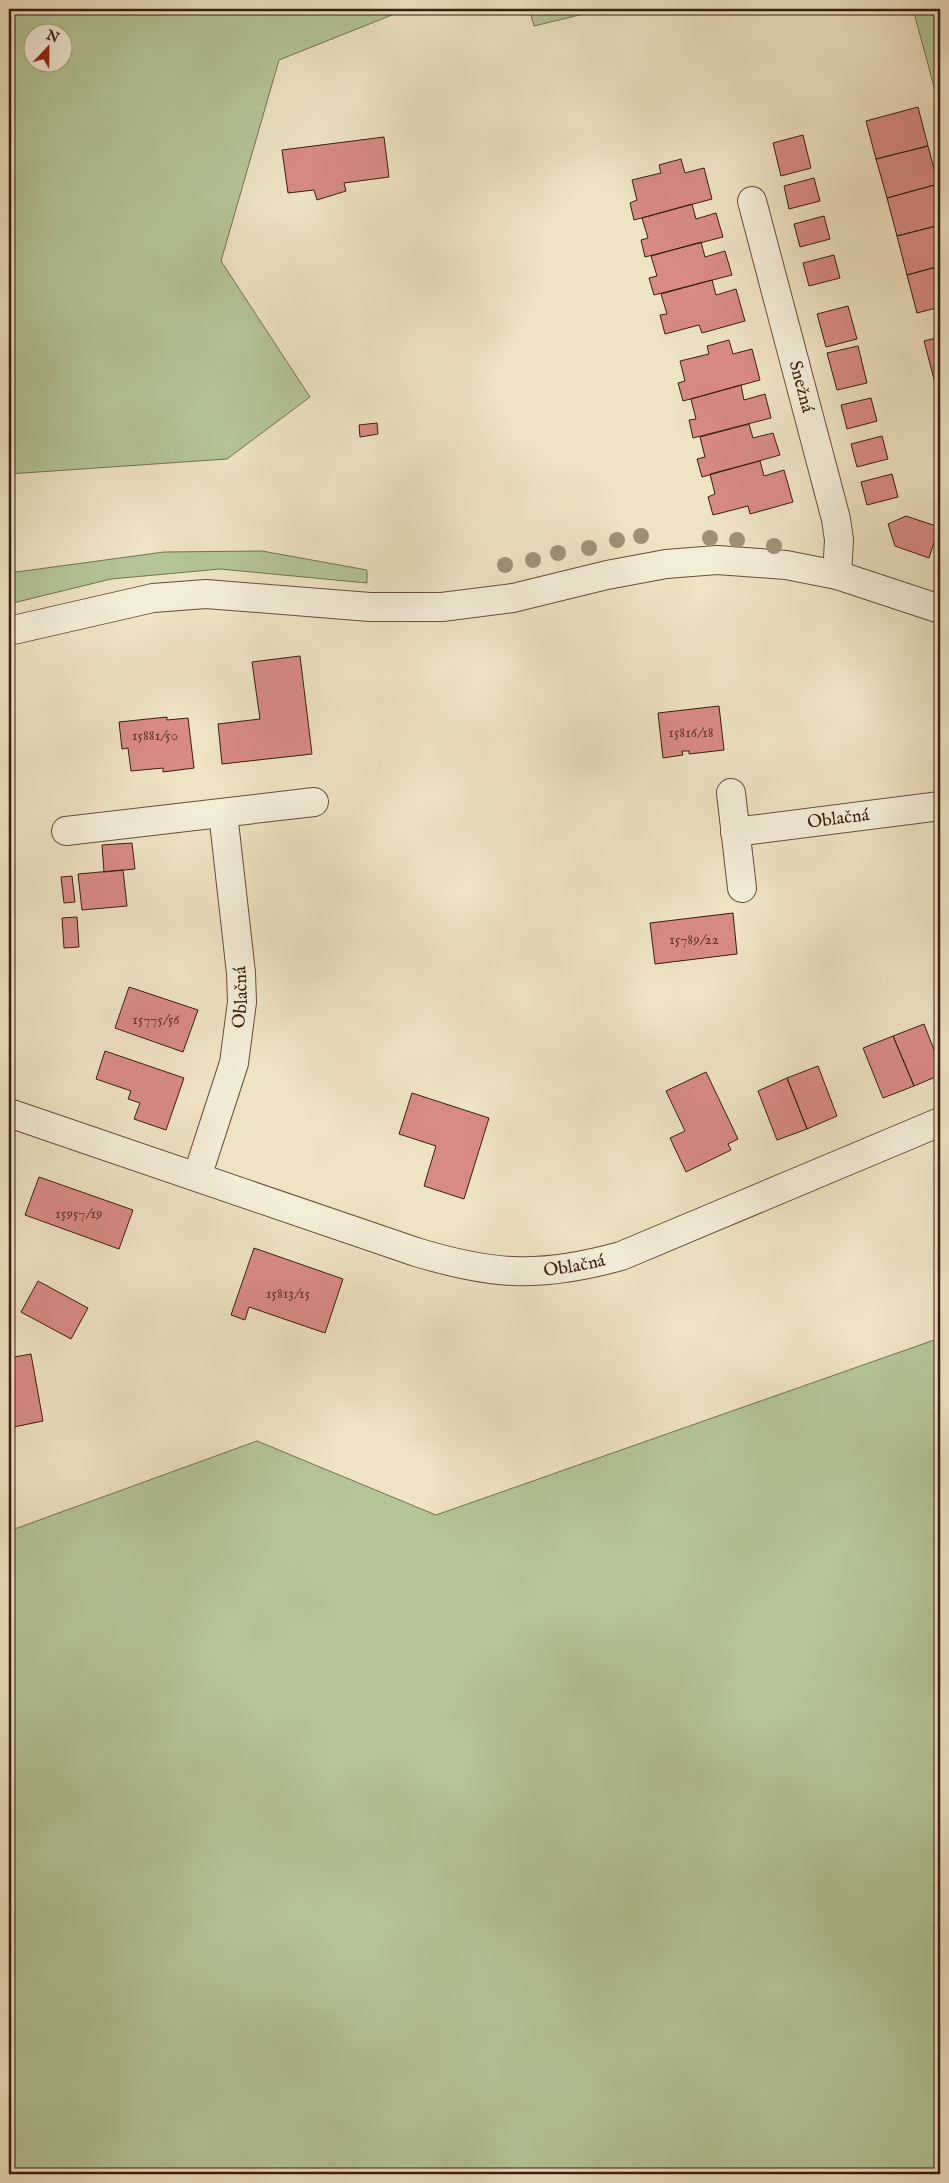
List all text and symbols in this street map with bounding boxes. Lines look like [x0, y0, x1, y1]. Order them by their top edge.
north arrow [22, 22, 72, 72]
text: N [43, 26, 61, 47]
street label: Snežná [783, 358, 819, 415]
house number: 15816/18 [668, 723, 714, 742]
house number: 15881/50 [132, 726, 178, 745]
street label: Oblačná [806, 804, 871, 834]
house number: 15789/22 [669, 930, 719, 949]
street label: Oblačná [227, 965, 254, 1030]
house number: 15775/56 [132, 1010, 180, 1029]
house number: 15957/19 [55, 1204, 103, 1223]
street label: Oblačná [542, 1249, 608, 1282]
house number: 15813/15 [266, 1284, 311, 1303]

